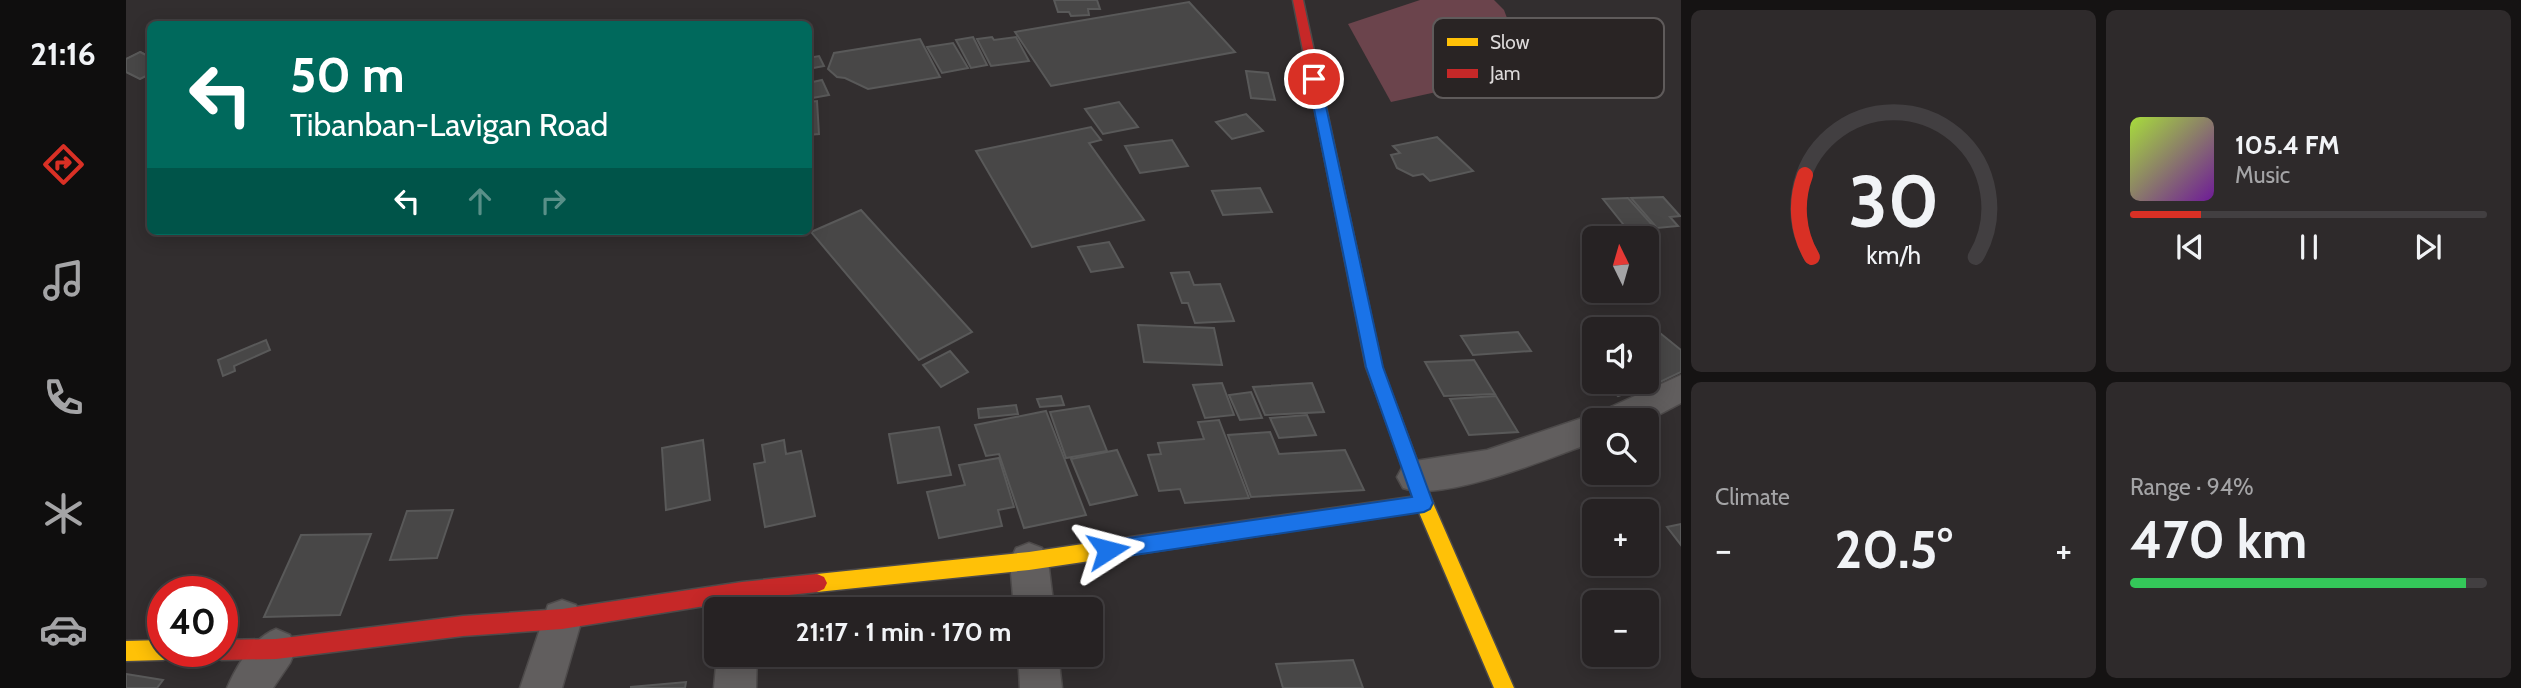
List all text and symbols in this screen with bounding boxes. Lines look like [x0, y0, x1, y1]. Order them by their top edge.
legend [1433, 18, 1664, 98]
text: Slow [1490, 31, 1530, 54]
text: 21:16 [30, 34, 96, 73]
text: 50 m [290, 45, 405, 104]
icon: left [175, 49, 266, 140]
pin [1284, 49, 1344, 109]
icon: arrive [1295, 60, 1333, 98]
text: Jam [1489, 62, 1520, 85]
text: Tibanban-Lavigan Road [290, 105, 608, 144]
text: 105.4 FM [2235, 129, 2340, 161]
icon: directions [39, 140, 88, 189]
text: 30 [1848, 158, 1939, 246]
text: Music [2235, 161, 2290, 189]
icon: left [388, 182, 426, 220]
icon: ahead [461, 182, 499, 220]
icon: right [534, 182, 572, 220]
north arrow [1582, 226, 1659, 303]
map controls [1582, 226, 1659, 667]
icon: previous [2171, 228, 2209, 266]
icon: pause [2290, 228, 2328, 266]
icon: next [2409, 228, 2447, 266]
text: km/h [1866, 240, 1921, 270]
icon: music [39, 256, 88, 305]
button: sound [1582, 317, 1659, 394]
icon: phone [39, 373, 88, 422]
button: search [1582, 408, 1659, 485]
text: Range · 94% [2130, 473, 2254, 501]
text: Climate [1715, 483, 1790, 511]
icon: climate [39, 489, 88, 538]
button: + [1582, 499, 1659, 576]
text: 470 km [2130, 508, 2307, 571]
position arrow [1071, 513, 1145, 587]
text: 20.5° [1834, 518, 1953, 581]
text: − [1715, 526, 1732, 573]
text: + [2055, 526, 2072, 573]
speed limit sign: 40 [147, 576, 238, 667]
button: − [1582, 590, 1659, 667]
icon: car [39, 605, 88, 654]
text: 21:17 · 1 min · 170 m [796, 616, 1011, 648]

